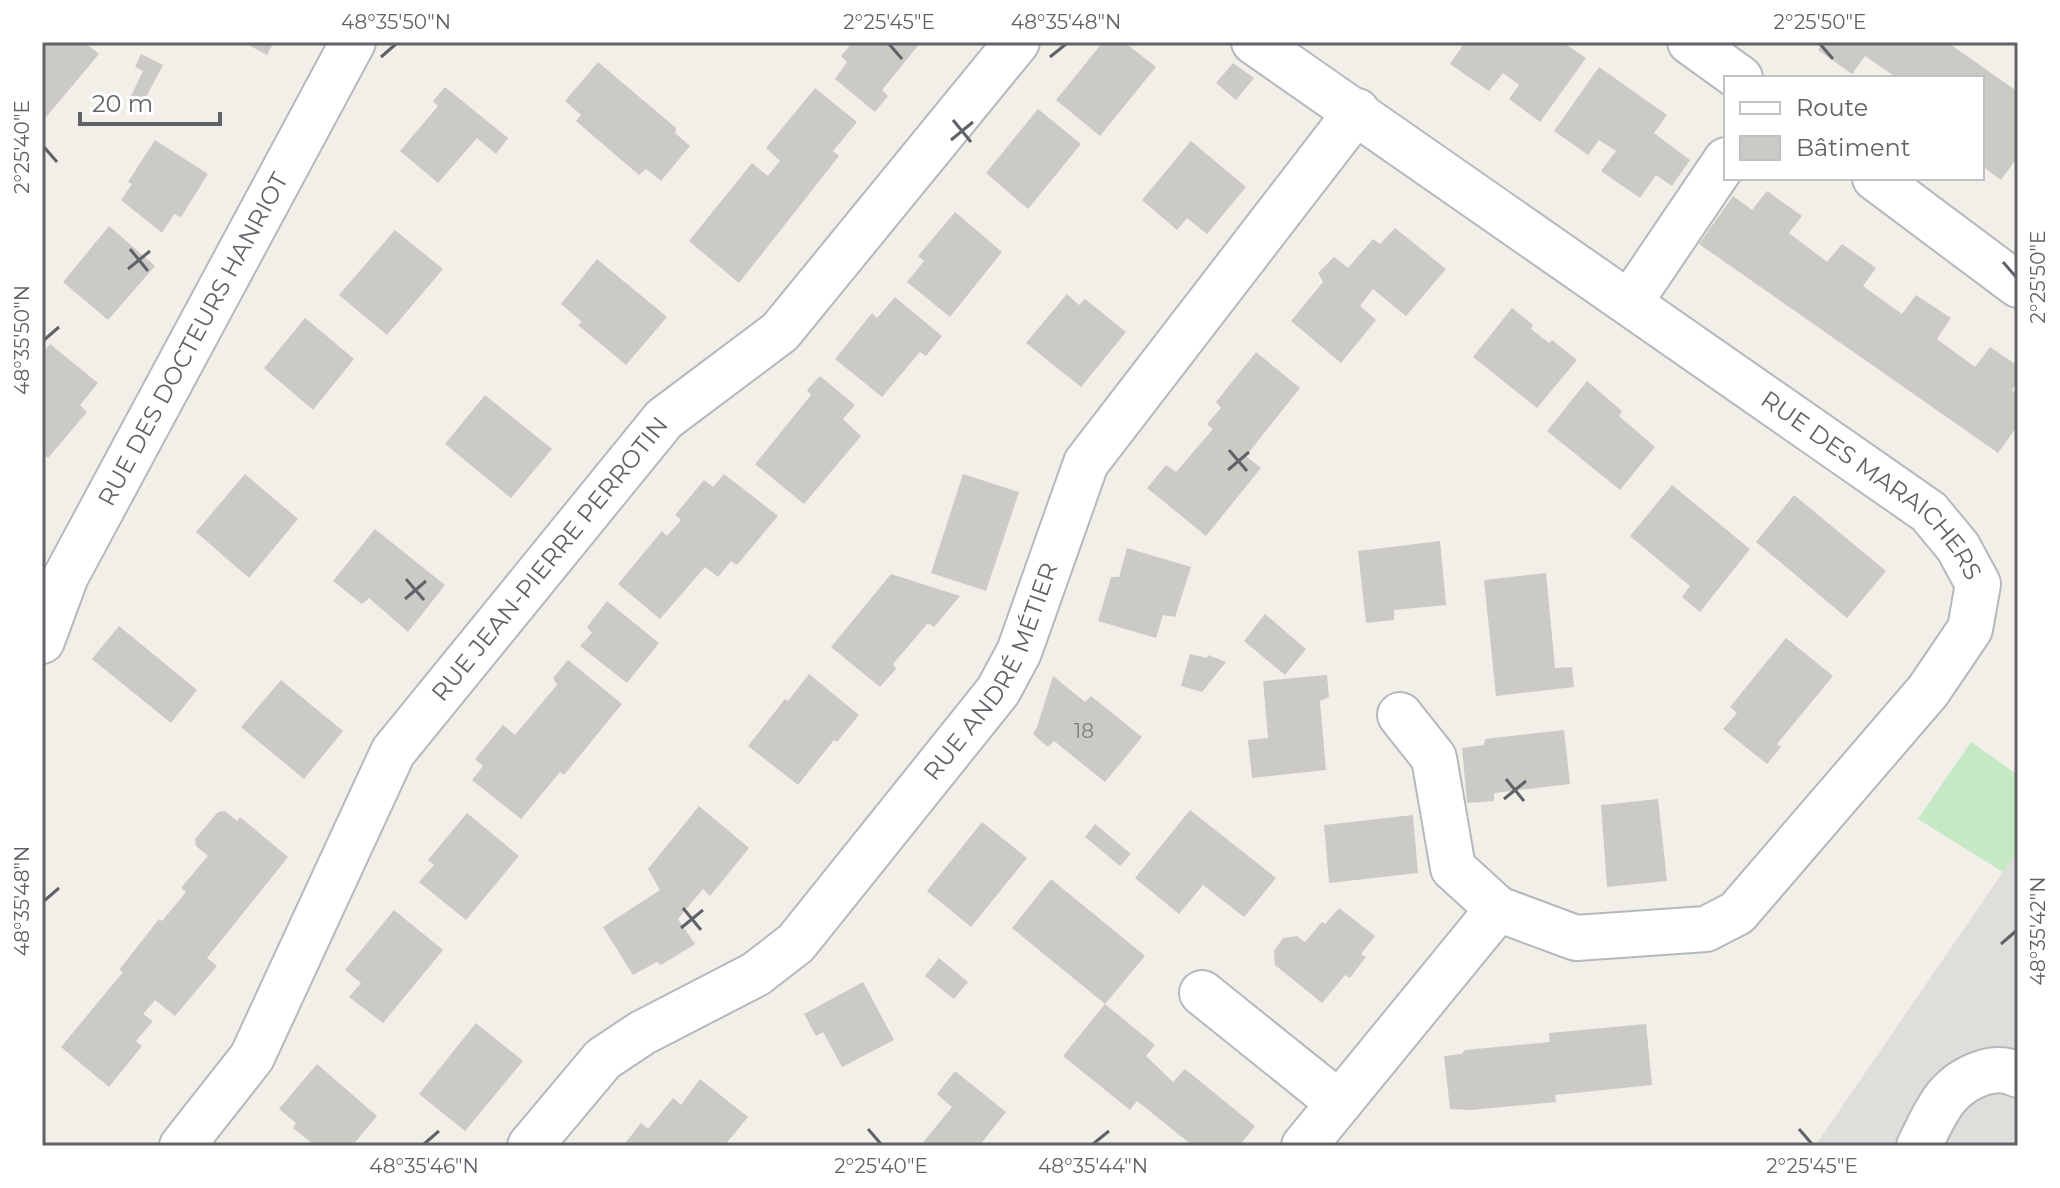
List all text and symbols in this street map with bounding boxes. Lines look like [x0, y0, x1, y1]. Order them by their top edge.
text: 48°35'50"N [341, 10, 451, 34]
text: 2°25'45"E [843, 10, 935, 34]
text: 48°35'48"N [1011, 10, 1121, 34]
text: 2°25'50"E [1774, 10, 1866, 34]
scale bar [80, 76, 220, 126]
legend [1724, 76, 1984, 180]
text: 20 m [92, 89, 153, 118]
text: Route [1796, 93, 1868, 122]
text: 2°25'40"E [10, 100, 34, 194]
text: Bâtiment [1796, 133, 1911, 162]
street label: RUE DES DOCTEURS HANRIOT [91, 167, 294, 511]
text: 2°25'50"E [2026, 231, 2050, 323]
text: 48°35'50"N [10, 285, 34, 395]
street label: RUE DES MARAICHERS [1755, 384, 1988, 585]
street label: RUE JEAN-PIERRE PERROTIN [425, 411, 674, 707]
street label: RUE ANDRÉ MÉTIER [917, 559, 1063, 786]
house number: 18 [1074, 719, 1094, 743]
text: 48°35'48"N [10, 846, 34, 956]
text: 48°35'42"N [2026, 877, 2050, 985]
text: 48°35'46"N [369, 1154, 479, 1178]
text: 2°25'40"E [834, 1154, 928, 1178]
text: 48°35'44"N [1038, 1154, 1148, 1178]
text: 2°25'45"E [1766, 1154, 1858, 1178]

